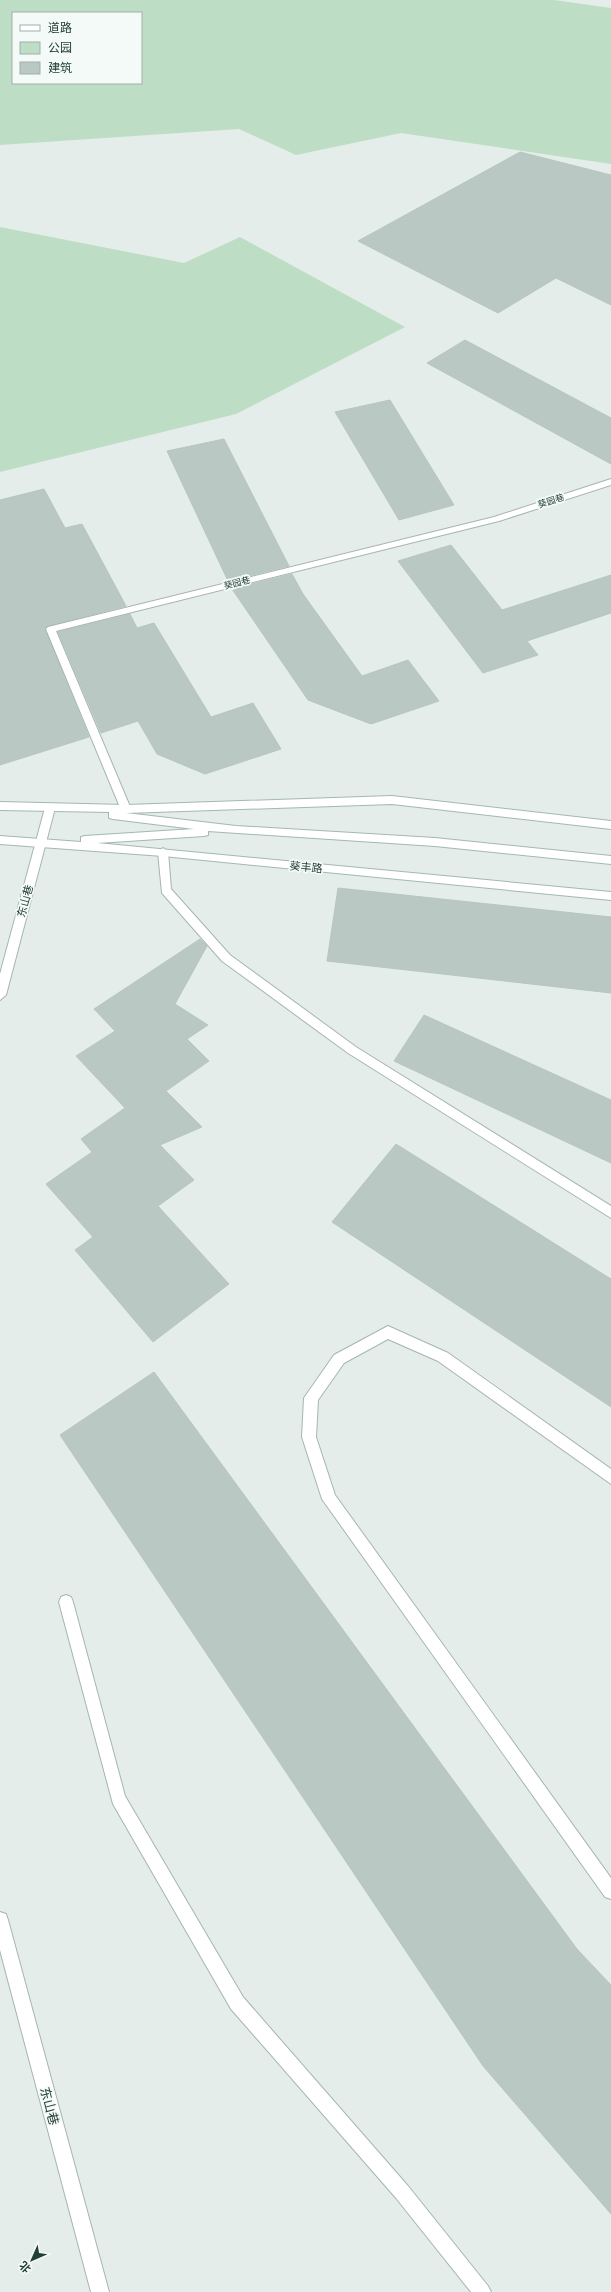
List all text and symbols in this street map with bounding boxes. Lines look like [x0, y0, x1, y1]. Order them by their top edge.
legend [12, 12, 142, 84]
text: 道路 [48, 19, 72, 36]
text: 公园 [48, 39, 72, 56]
text: 建筑 [48, 59, 72, 76]
street label: 葵园巷 [536, 490, 566, 511]
street label: 葵园巷 [222, 573, 252, 592]
street label: 葵丰路 [289, 858, 323, 875]
street label: 东山巷 [13, 883, 36, 919]
street label: 东山巷 [36, 2085, 64, 2127]
north arrow [12, 2240, 52, 2280]
text: 北 [15, 2258, 34, 2277]

